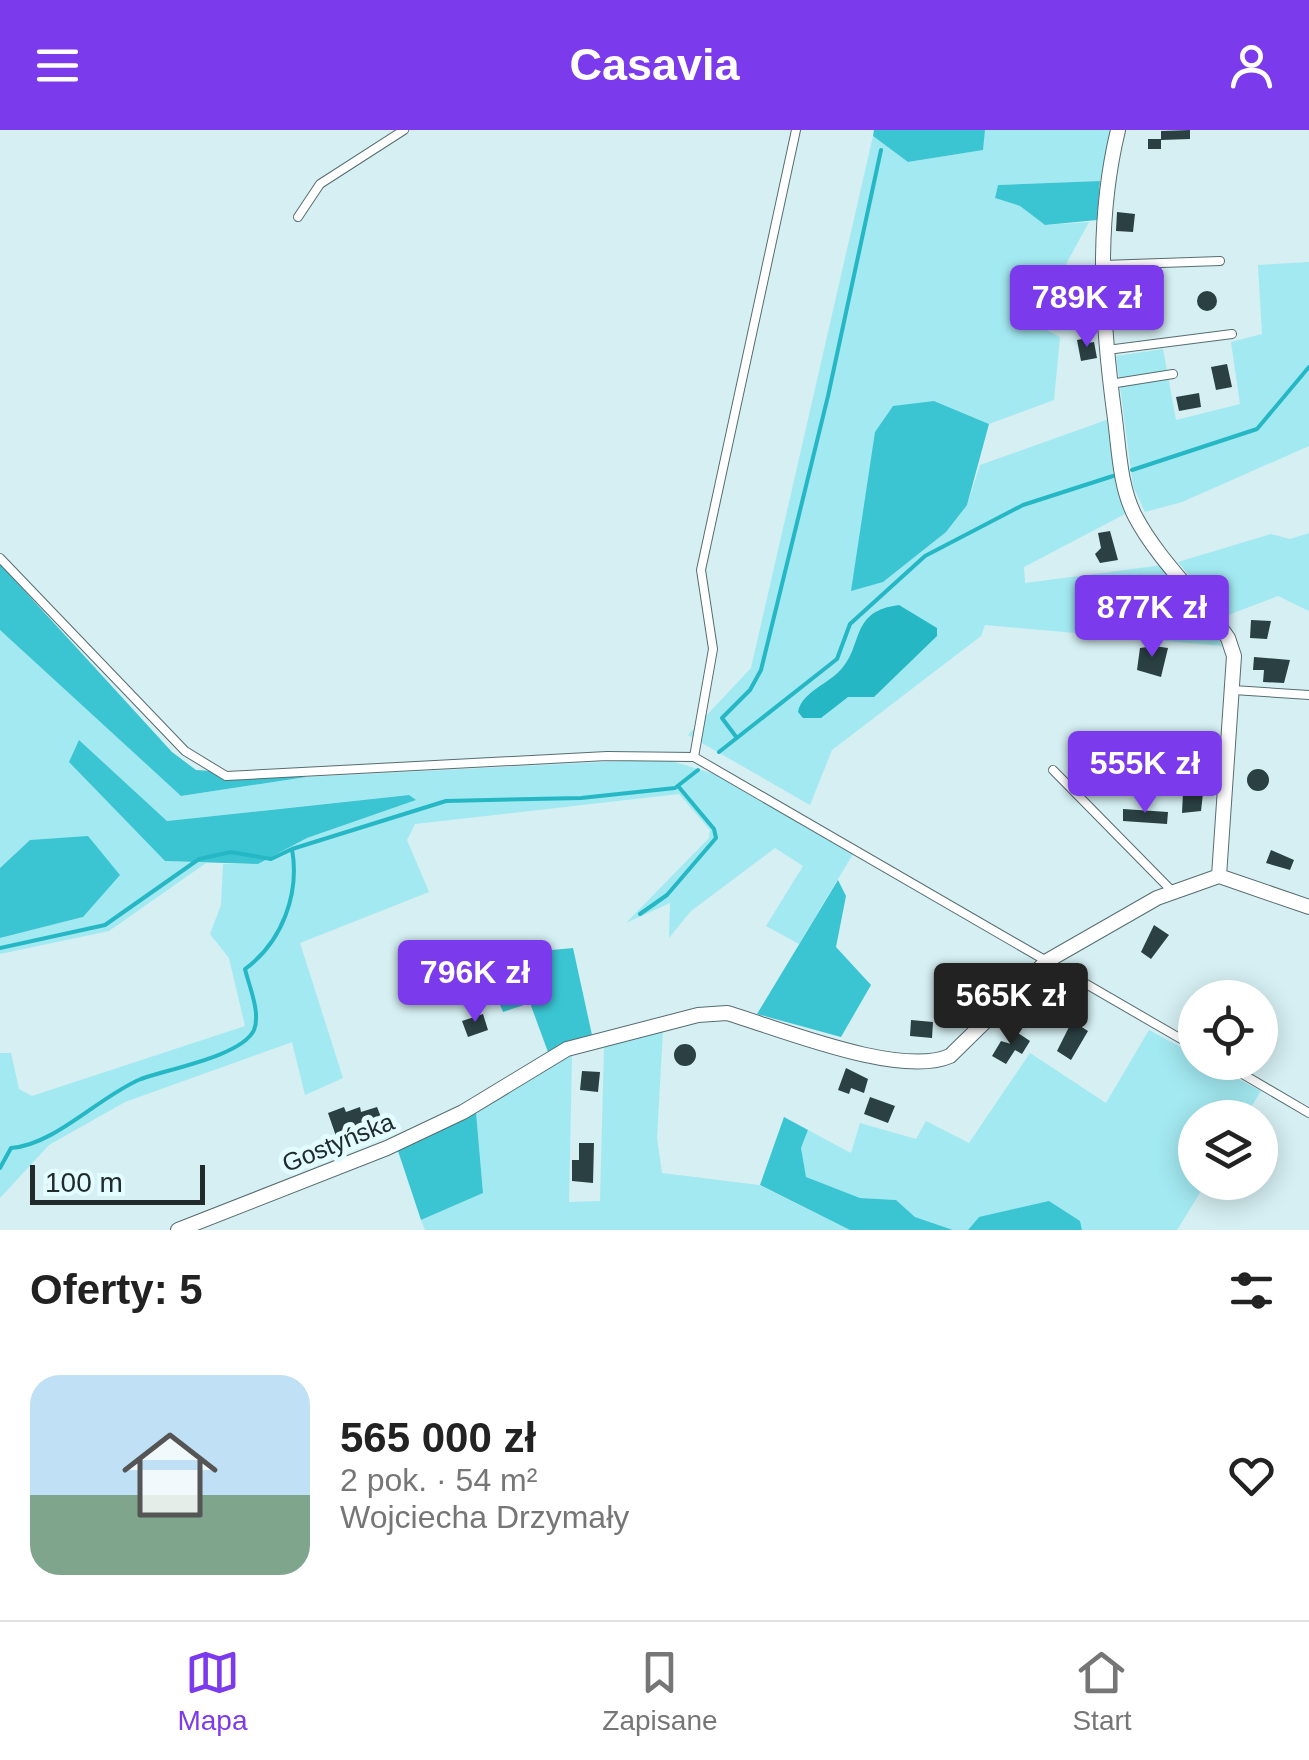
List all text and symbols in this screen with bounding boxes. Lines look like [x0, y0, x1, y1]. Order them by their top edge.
icon: menu [30, 38, 85, 93]
icon: person [1224, 38, 1279, 93]
text: Casavia [569, 39, 740, 90]
pin: 789K zł [995, 265, 1179, 350]
text: 789K zł [1032, 279, 1142, 315]
pin: 877K zł [1060, 575, 1244, 660]
text: 877K zł [1097, 589, 1207, 625]
pin: 555K zł [1053, 731, 1237, 816]
text: 555K zł [1090, 745, 1200, 781]
pin: 796K zł [383, 940, 567, 1025]
text: 796K zł [420, 954, 530, 990]
pin: 565K zł [919, 963, 1103, 1048]
text: 565K zł [956, 977, 1066, 1013]
map controls [1178, 980, 1278, 1200]
button: locate [1178, 980, 1278, 1080]
button: layers [1178, 1100, 1278, 1200]
street label: Gostyńska [278, 1107, 398, 1177]
scale bar [30, 1160, 205, 1204]
text: 100 m [45, 1167, 123, 1198]
icon: filters [1224, 1263, 1279, 1318]
text: Oferty: 5 [30, 1266, 203, 1313]
text: 565 000 zł [340, 1414, 536, 1461]
icon: home [110, 1415, 230, 1535]
icon: heart [1224, 1448, 1279, 1503]
text: 2 pok. · 54 m² [340, 1462, 537, 1498]
text: Wojciecha Drzymały [340, 1499, 629, 1535]
tab: Mapa [177, 1645, 247, 1737]
tab: Zapisane [602, 1645, 718, 1737]
tab: Start [1072, 1645, 1132, 1737]

